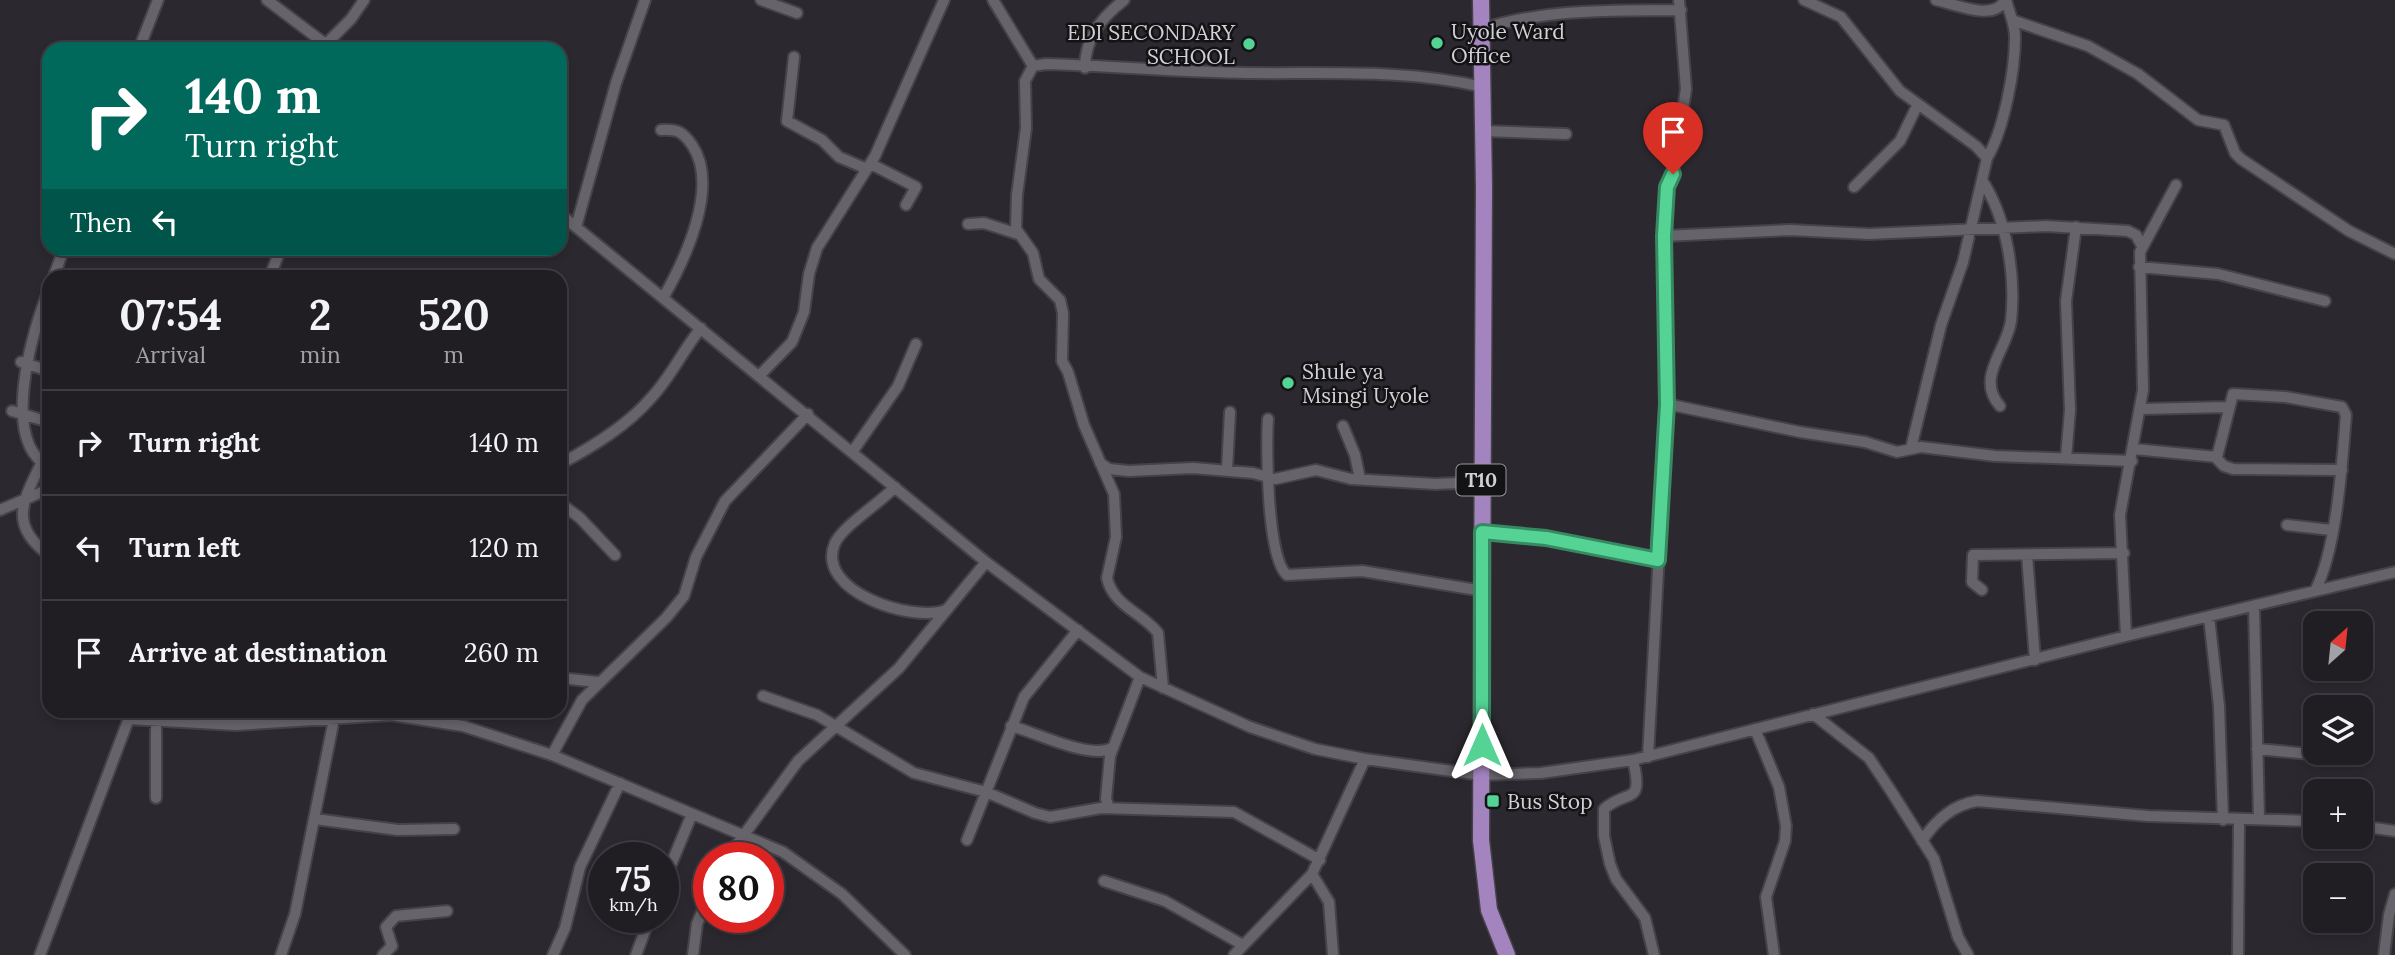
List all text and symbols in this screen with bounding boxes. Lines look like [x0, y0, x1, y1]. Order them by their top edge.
place label: Uyole Ward Office [1451, 18, 1565, 69]
place label: EDI SECONDARY SCHOOL [1067, 19, 1236, 70]
marker: Uyole Ward Office [1429, 35, 1445, 51]
marker: EDI SECONDARY SCHOOL [1241, 36, 1257, 52]
text: 140 m [185, 64, 321, 126]
icon: right [70, 70, 161, 161]
pin [1643, 102, 1703, 174]
icon: arrive [1654, 113, 1692, 151]
text: Turn right [185, 125, 338, 166]
icon: left [146, 203, 184, 241]
text: Then [70, 206, 132, 239]
text: 07:54 [119, 288, 222, 342]
text: 2 [309, 288, 331, 342]
text: 520 [418, 288, 490, 342]
text: Arrival [136, 340, 206, 369]
text: min [300, 340, 341, 369]
text: m [444, 340, 464, 369]
place label: Shule ya Msingi Uyole [1302, 358, 1429, 409]
marker: Shule ya Msingi Uyole [1280, 375, 1296, 391]
icon: right [70, 424, 108, 462]
text: Turn right [129, 426, 260, 459]
text: 140 m [469, 426, 539, 459]
road number: T10 [1456, 464, 1506, 495]
icon: left [70, 529, 108, 567]
text: Turn left [129, 531, 240, 564]
text: 120 m [469, 531, 539, 564]
north arrow [2303, 611, 2373, 681]
map controls [2303, 611, 2373, 933]
icon: arrive [70, 634, 108, 672]
text: Arrive at destination [129, 636, 387, 669]
text: 260 m [464, 636, 539, 669]
button: layers [2303, 695, 2373, 765]
position arrow [1445, 708, 1519, 782]
button: + [2303, 779, 2373, 849]
place label: Bus Stop [1507, 788, 1592, 815]
marker: Bus Stop [1485, 793, 1501, 809]
speed limit sign: 80 [693, 842, 784, 933]
text: 75 [616, 856, 651, 901]
button: − [2303, 863, 2373, 933]
text: km/h [609, 893, 658, 916]

